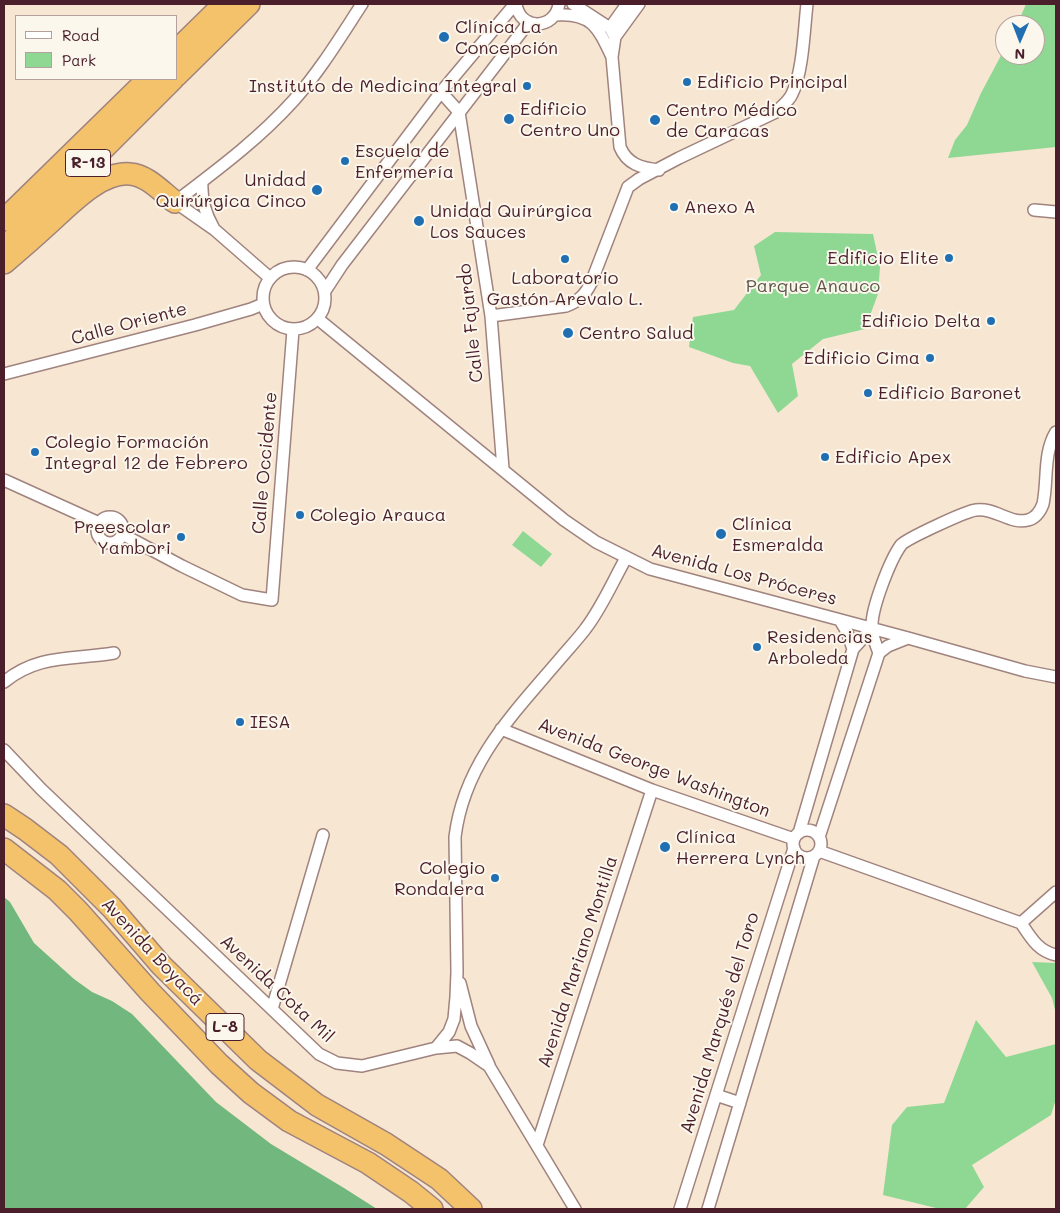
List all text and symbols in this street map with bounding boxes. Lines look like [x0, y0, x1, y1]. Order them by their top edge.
legend [15, 15, 178, 80]
north arrow [995, 15, 1045, 65]
place label: Clínica La Concepción [455, 16, 558, 58]
text: Road [62, 25, 99, 45]
marker: Clínica La Concepción [437, 30, 451, 44]
text: N [1014, 45, 1025, 64]
text: Park [62, 50, 96, 70]
place label: Edificio Principal [697, 71, 848, 93]
place label: Instituto de Medicina Integral [249, 75, 517, 97]
marker: Edificio Principal [681, 76, 693, 88]
marker: Instituto de Medicina Integral [521, 80, 533, 92]
place label: Edificio Centro Uno [520, 98, 620, 140]
place label: Centro Médico de Caracas [666, 99, 797, 142]
marker: Edificio Centro Uno [502, 112, 516, 126]
marker: Centro Médico de Caracas [648, 113, 662, 127]
place label: Escuela de Enfermería [355, 140, 454, 182]
road number: R-13 [66, 150, 110, 177]
marker: Escuela de Enfermería [339, 155, 351, 167]
place label: Unidad Quirúrgica Cinco [156, 169, 306, 212]
marker: Unidad Quirúrgica Cinco [310, 183, 324, 197]
place label: Anexo A [684, 196, 756, 218]
place label: Unidad Quirúrgica Los Sauces [430, 200, 592, 242]
marker: Anexo A [668, 201, 680, 213]
marker: Unidad Quirúrgica Los Sauces [412, 214, 426, 228]
place label: Edificio Elite [827, 247, 939, 269]
marker: Edificio Elite [943, 252, 955, 264]
marker: Laboratorio Gastón Arevalo L. [559, 253, 571, 265]
street label: Calle Fajardo [454, 262, 488, 384]
place label: Laboratorio Gastón Arevalo L. [487, 267, 643, 310]
park label: Parque Anauco [746, 275, 880, 297]
street label: Calle Oriente [69, 298, 189, 350]
place label: Edificio Delta [862, 310, 981, 332]
marker: Edificio Delta [985, 315, 997, 327]
place label: Centro Salud [579, 322, 693, 344]
marker: Centro Salud [561, 326, 575, 340]
place label: Edificio Cima [804, 347, 920, 369]
marker: Edificio Cima [924, 352, 936, 364]
place label: Edificio Baronet [878, 382, 1021, 404]
marker: Edificio Baronet [862, 387, 874, 399]
street label: Calle Occidente [248, 391, 282, 535]
place label: Colegio Formación Integral 12 de Febrero [45, 431, 248, 474]
marker: Colegio Formación Integral 12 de Febrero [29, 446, 41, 458]
place label: Edificio Apex [835, 446, 951, 468]
marker: Edificio Apex [819, 451, 831, 463]
place label: Colegio Arauca [310, 504, 446, 526]
marker: Colegio Arauca [294, 509, 306, 521]
place label: Clínica Esmeralda [732, 513, 824, 556]
place label: Preescolar Yambori [74, 516, 171, 558]
marker: Clínica Esmeralda [714, 527, 728, 541]
marker: Preescolar Yambori [175, 531, 187, 543]
street label: Avenida Los Próceres [649, 540, 839, 610]
place label: Residencias Arboleda [767, 626, 873, 669]
marker: Residencias Arboleda [751, 641, 763, 653]
place label: IESA [250, 711, 291, 733]
street label: Avenida George Washington [535, 714, 773, 822]
marker: IESA [234, 716, 246, 728]
place label: Clínica Herrera Lynch [676, 826, 805, 869]
marker: Clínica Herrera Lynch [658, 840, 672, 854]
street label: Avenida Mariano Montilla [533, 853, 623, 1071]
place label: Colegio Rondalera [394, 857, 485, 900]
marker: Colegio Rondalera [489, 872, 501, 884]
street label: Avenida Boyacá [97, 894, 207, 1010]
street label: Avenida Marqués del Toro [676, 910, 764, 1136]
street label: Avenida Cota Mil [216, 931, 338, 1047]
road number: L-8 [206, 1014, 244, 1040]

